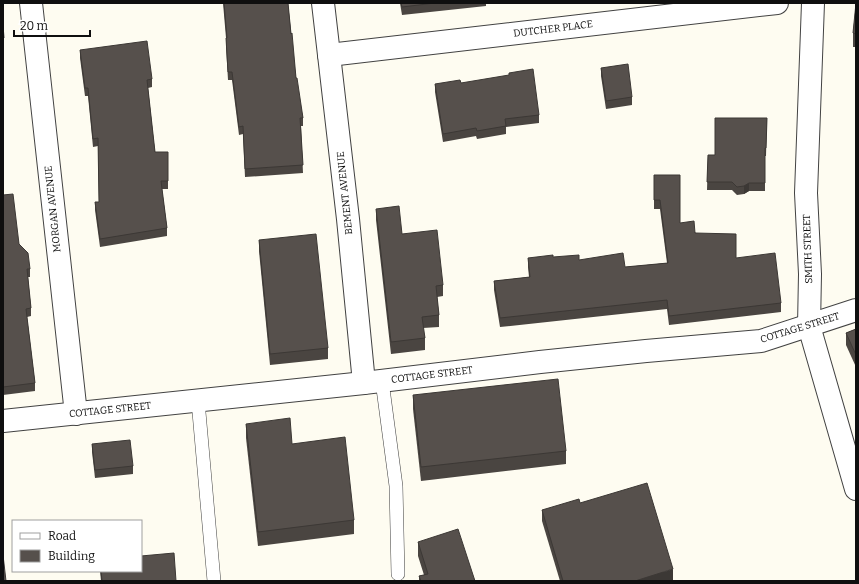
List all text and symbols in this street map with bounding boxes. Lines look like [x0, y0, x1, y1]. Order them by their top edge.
scale bar [14, 12, 90, 38]
street label: DUTCHER PLACE [513, 18, 593, 40]
text: 20 m [20, 19, 49, 33]
street label: BEMENT AVENUE [335, 151, 355, 235]
street label: MORGAN AVENUE [42, 165, 64, 253]
street label: SMITH STREET [801, 214, 815, 284]
street label: COTTAGE STREET [759, 310, 841, 346]
street label: COTTAGE STREET [390, 364, 474, 386]
street label: COTTAGE STREET [68, 400, 152, 420]
legend [12, 520, 142, 572]
text: Road [48, 529, 76, 543]
text: Building [48, 549, 95, 563]

